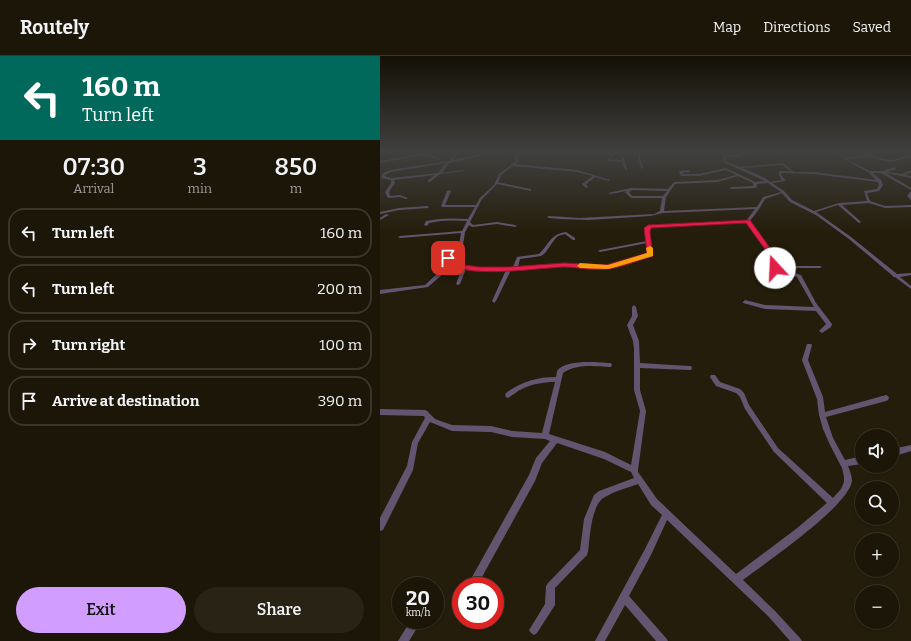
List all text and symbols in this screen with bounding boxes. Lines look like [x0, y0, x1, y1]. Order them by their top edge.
text: Routely [20, 16, 89, 39]
text: Map [713, 19, 741, 36]
text: Directions [763, 19, 831, 36]
text: Saved [853, 19, 891, 36]
text: 160 m [82, 70, 160, 103]
icon: left [16, 72, 68, 124]
text: Turn left [82, 104, 154, 126]
text: 07:30 [63, 153, 125, 181]
text: 3 [193, 153, 207, 181]
text: 850 [275, 153, 317, 181]
text: Arrival [73, 181, 114, 196]
text: min [188, 181, 212, 196]
text: m [290, 181, 302, 196]
icon: left [18, 222, 40, 244]
text: Turn left [52, 224, 114, 242]
text: 160 m [320, 224, 362, 242]
pin [431, 241, 465, 275]
icon: arrive [437, 247, 459, 269]
position arrow [754, 247, 796, 289]
icon: left [18, 278, 40, 300]
text: Turn left [52, 280, 114, 298]
text: 200 m [317, 280, 362, 298]
icon: right [18, 334, 40, 356]
text: Turn right [52, 336, 125, 354]
text: 100 m [319, 336, 362, 354]
icon: arrive [18, 390, 40, 412]
text: Arrive at destination [52, 392, 199, 410]
text: 390 m [318, 392, 362, 410]
map controls [855, 429, 899, 629]
button: sound [855, 429, 899, 473]
button: search [855, 481, 899, 525]
button: + [855, 533, 899, 577]
speed limit sign: 30 [452, 577, 504, 629]
button: − [855, 585, 899, 629]
text: 20 [406, 586, 430, 610]
button: Exit [16, 587, 186, 633]
button: Share [194, 587, 364, 633]
text: km/h [406, 607, 430, 619]

